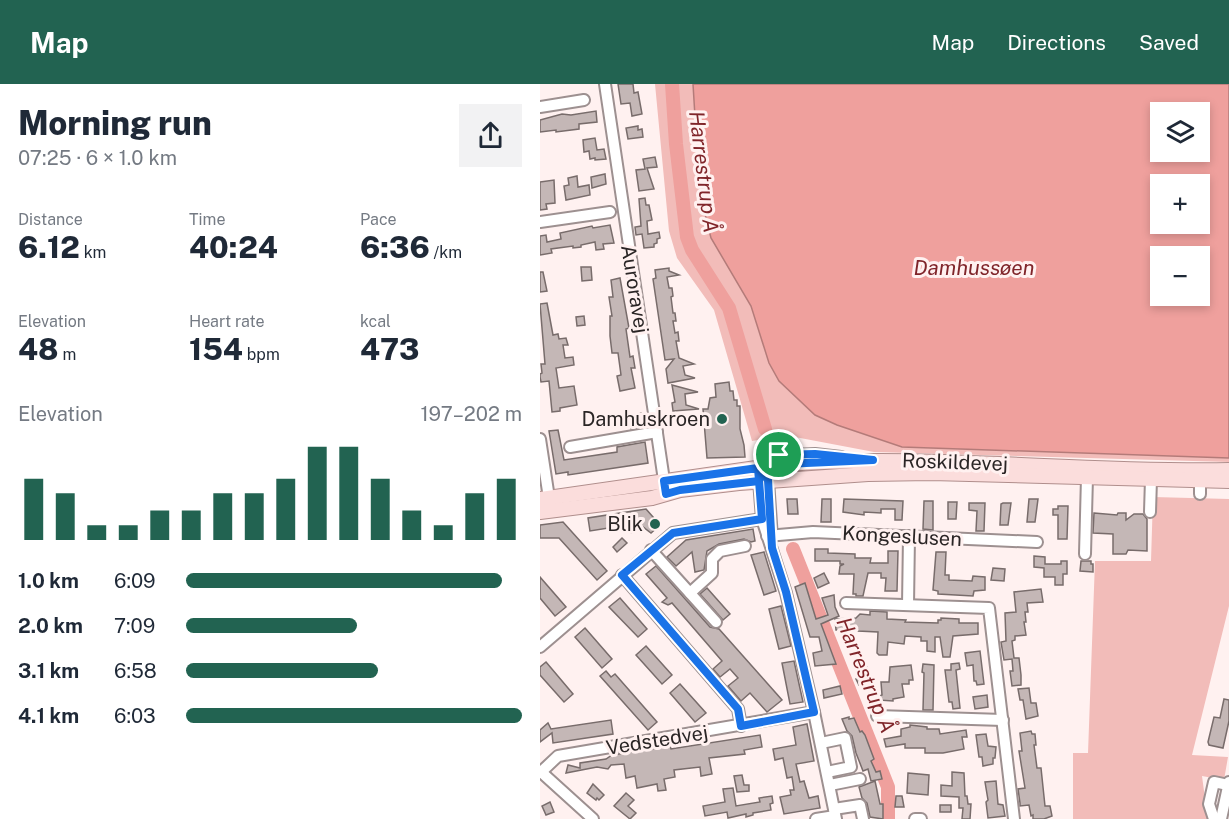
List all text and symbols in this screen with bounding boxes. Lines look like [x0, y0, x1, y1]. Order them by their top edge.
text: Map [30, 26, 89, 59]
text: Map [932, 30, 974, 55]
text: Directions [1007, 30, 1106, 55]
text: Saved [1139, 30, 1199, 55]
map controls [1150, 102, 1210, 306]
button: layers [1150, 102, 1210, 162]
text: Morning run [18, 104, 212, 142]
button: share [459, 104, 522, 167]
water label: Harrestrup Å [684, 109, 725, 234]
text: 07:25 · 6 × 1.0 km [18, 146, 177, 170]
button: + [1150, 174, 1210, 234]
text: Distance [18, 210, 83, 229]
text: Time [189, 210, 225, 229]
text: Pace [360, 210, 397, 229]
text: 6.12 [18, 229, 80, 265]
text: 40:24 [189, 229, 278, 265]
text: 6:36 [360, 229, 430, 265]
text: km [80, 243, 106, 262]
text: /km [430, 243, 462, 262]
street label: Auroravej [616, 243, 654, 335]
button: − [1150, 246, 1210, 306]
water label: Damhussøen [914, 255, 1034, 280]
text: Elevation [18, 312, 86, 331]
text: Heart rate [189, 312, 265, 331]
text: kcal [360, 312, 391, 331]
text: 48 [18, 331, 59, 367]
text: 154 [189, 331, 243, 367]
text: 473 [360, 331, 420, 367]
text: m [59, 345, 76, 364]
text: bpm [243, 345, 280, 364]
text: Elevation [18, 402, 103, 426]
text: 197–202 m [420, 402, 522, 426]
place label: Damhuskroen [581, 407, 710, 431]
marker: Damhuskroen [715, 412, 729, 426]
pin [753, 429, 804, 480]
icon: arrive [762, 438, 795, 471]
street label: Roskildevej [902, 448, 1008, 476]
place label: Blik [607, 512, 643, 536]
marker: Blik [648, 517, 662, 531]
street label: Kongeslusen [842, 521, 962, 551]
text: 1.0 km [18, 569, 79, 593]
text: 6:09 [114, 569, 156, 593]
water label: Harrestrup Å [831, 613, 902, 737]
text: 2.0 km [18, 614, 83, 638]
text: 7:09 [114, 614, 155, 638]
text: 3.1 km [18, 659, 79, 683]
text: 6:58 [114, 659, 157, 683]
text: 4.1 km [18, 704, 79, 728]
text: 6:03 [114, 704, 156, 728]
street label: Vedstedvej [604, 720, 710, 760]

